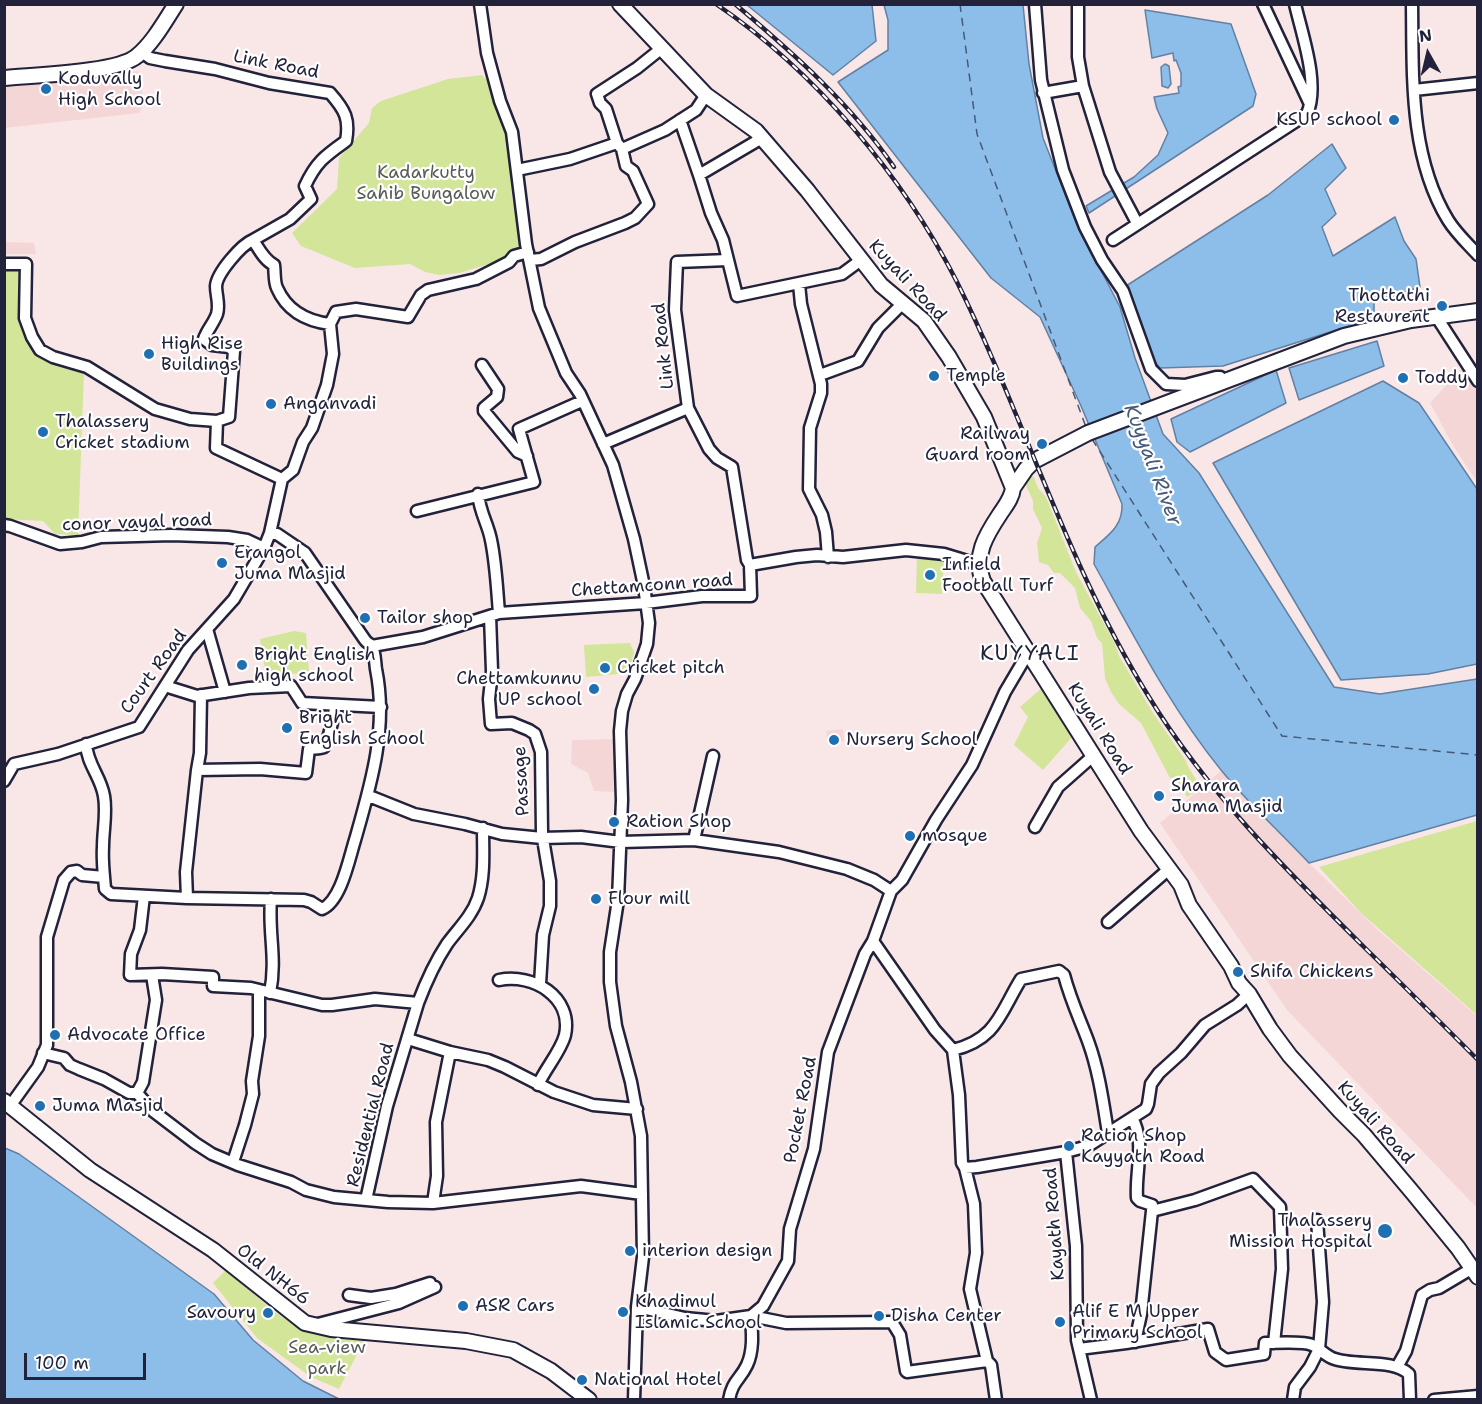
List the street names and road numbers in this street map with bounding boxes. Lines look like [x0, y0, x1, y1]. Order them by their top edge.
street label: Link Road [231, 46, 321, 84]
street label: Kuyali Road [864, 236, 950, 326]
street label: Link Road [649, 302, 679, 390]
street label: conor vayal road [62, 510, 212, 536]
street label: Chettamconn road [570, 570, 734, 602]
street label: Court Road [116, 626, 192, 718]
street label: Kuyali Road [1062, 679, 1136, 779]
street label: Passage [509, 745, 535, 817]
street label: Residential Road [343, 1041, 399, 1189]
street label: Pocket Road [780, 1055, 822, 1165]
street label: Kuyali Road [1332, 1077, 1418, 1169]
street label: Kayath Road [1040, 1167, 1070, 1281]
street label: Old NH66 [232, 1240, 314, 1310]

